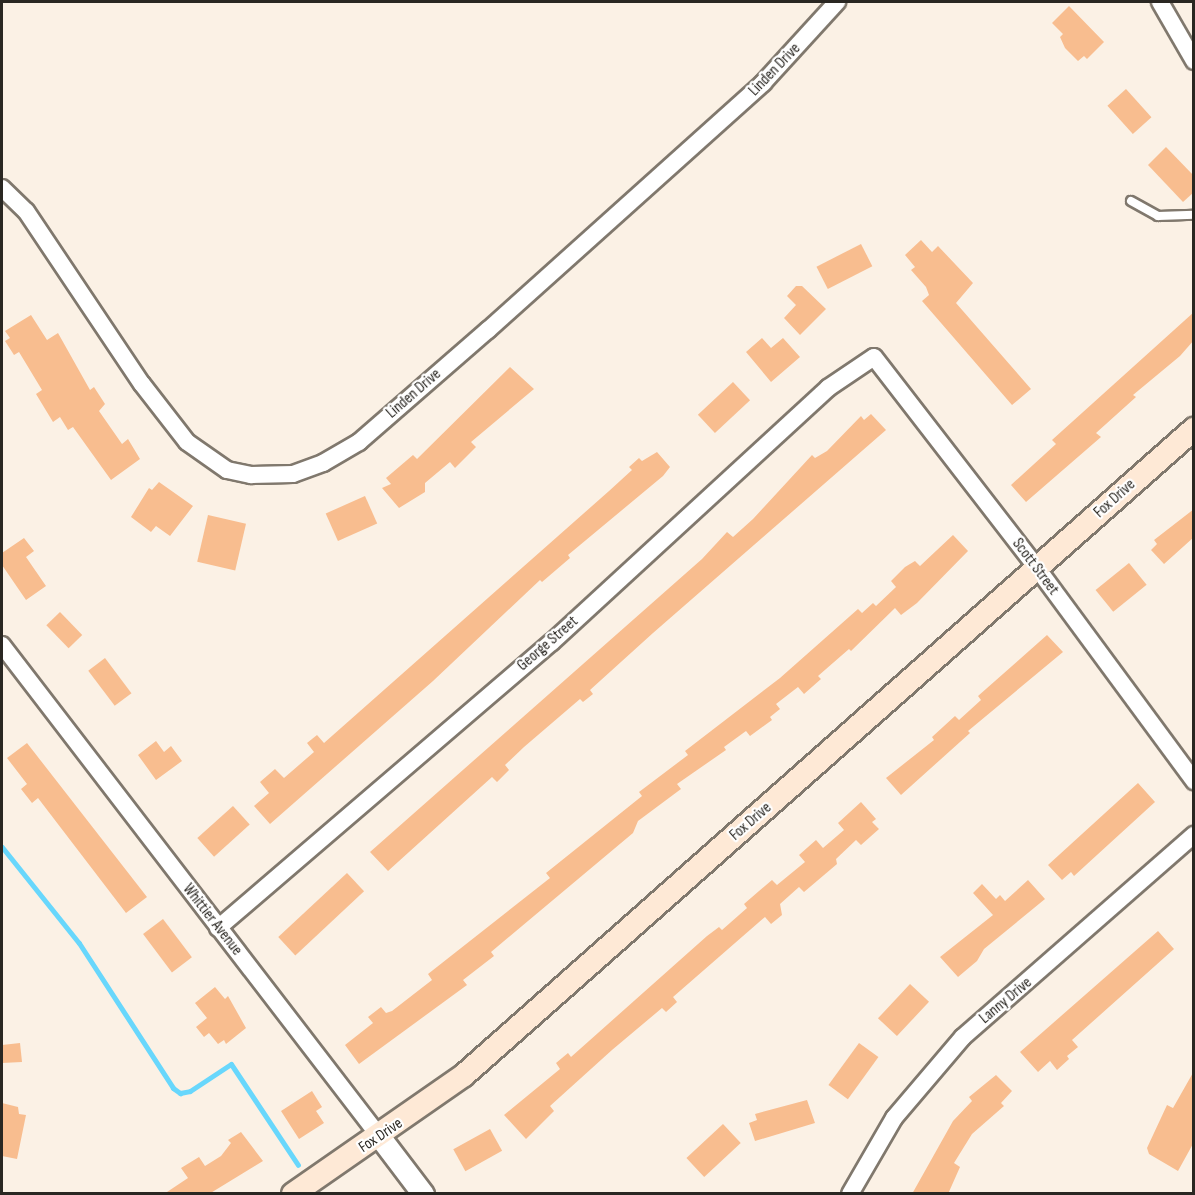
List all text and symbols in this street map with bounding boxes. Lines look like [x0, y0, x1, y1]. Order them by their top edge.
street label: Linden Drive [745, 40, 805, 100]
street label: Linden Drive [383, 365, 445, 423]
street label: Fox Drive [1090, 476, 1140, 522]
street label: Scott Street [1008, 535, 1062, 599]
street label: George Street [514, 612, 582, 676]
street label: Fox Drive [726, 799, 776, 845]
street label: Whittier Avenue [178, 880, 246, 960]
street label: Lanny Drive [976, 974, 1036, 1028]
street label: Fox Drive [355, 1114, 407, 1158]

